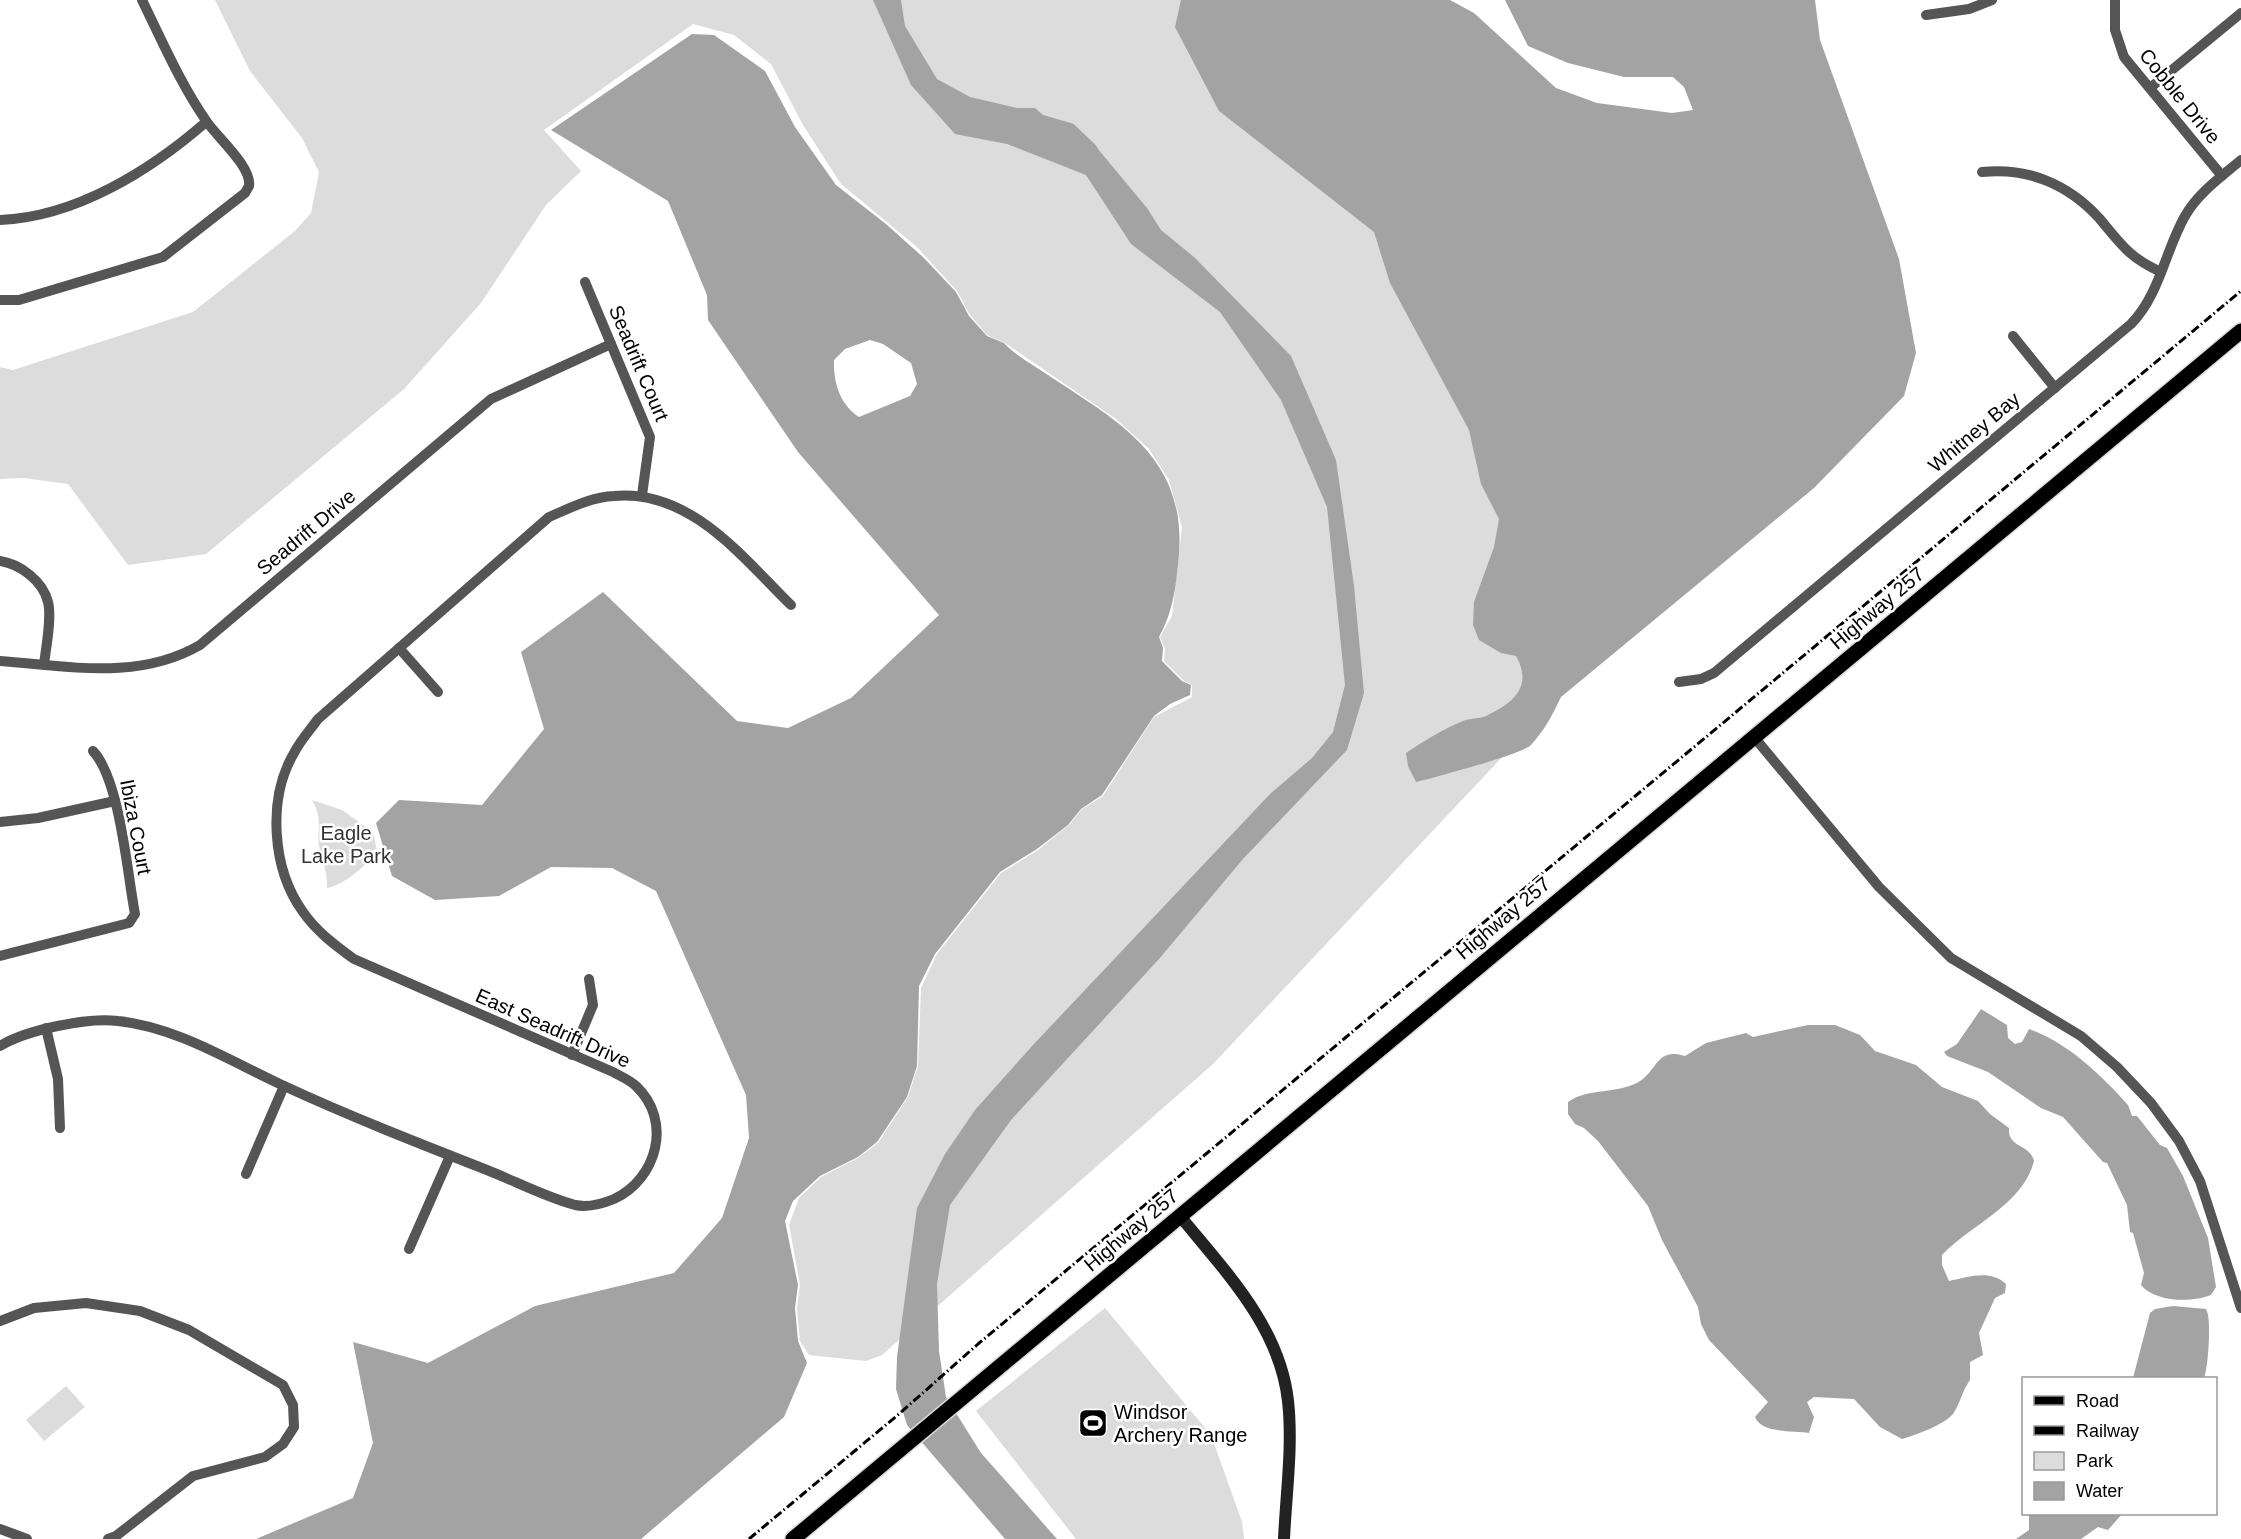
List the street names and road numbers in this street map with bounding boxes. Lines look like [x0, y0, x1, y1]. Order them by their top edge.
street label: Cobble Drive [2135, 44, 2225, 148]
street label: Seadrift Court [605, 302, 673, 424]
street label: Whitney Bay [1924, 387, 2024, 477]
street label: Seadrift Drive [253, 485, 359, 579]
street label: Highway 257 [1826, 562, 1928, 654]
street label: Ibiza Court [116, 777, 156, 877]
street label: Highway 257 [1452, 872, 1554, 964]
street label: East Seadrift Drive [472, 984, 634, 1072]
street label: Highway 257 [1080, 1184, 1182, 1276]

